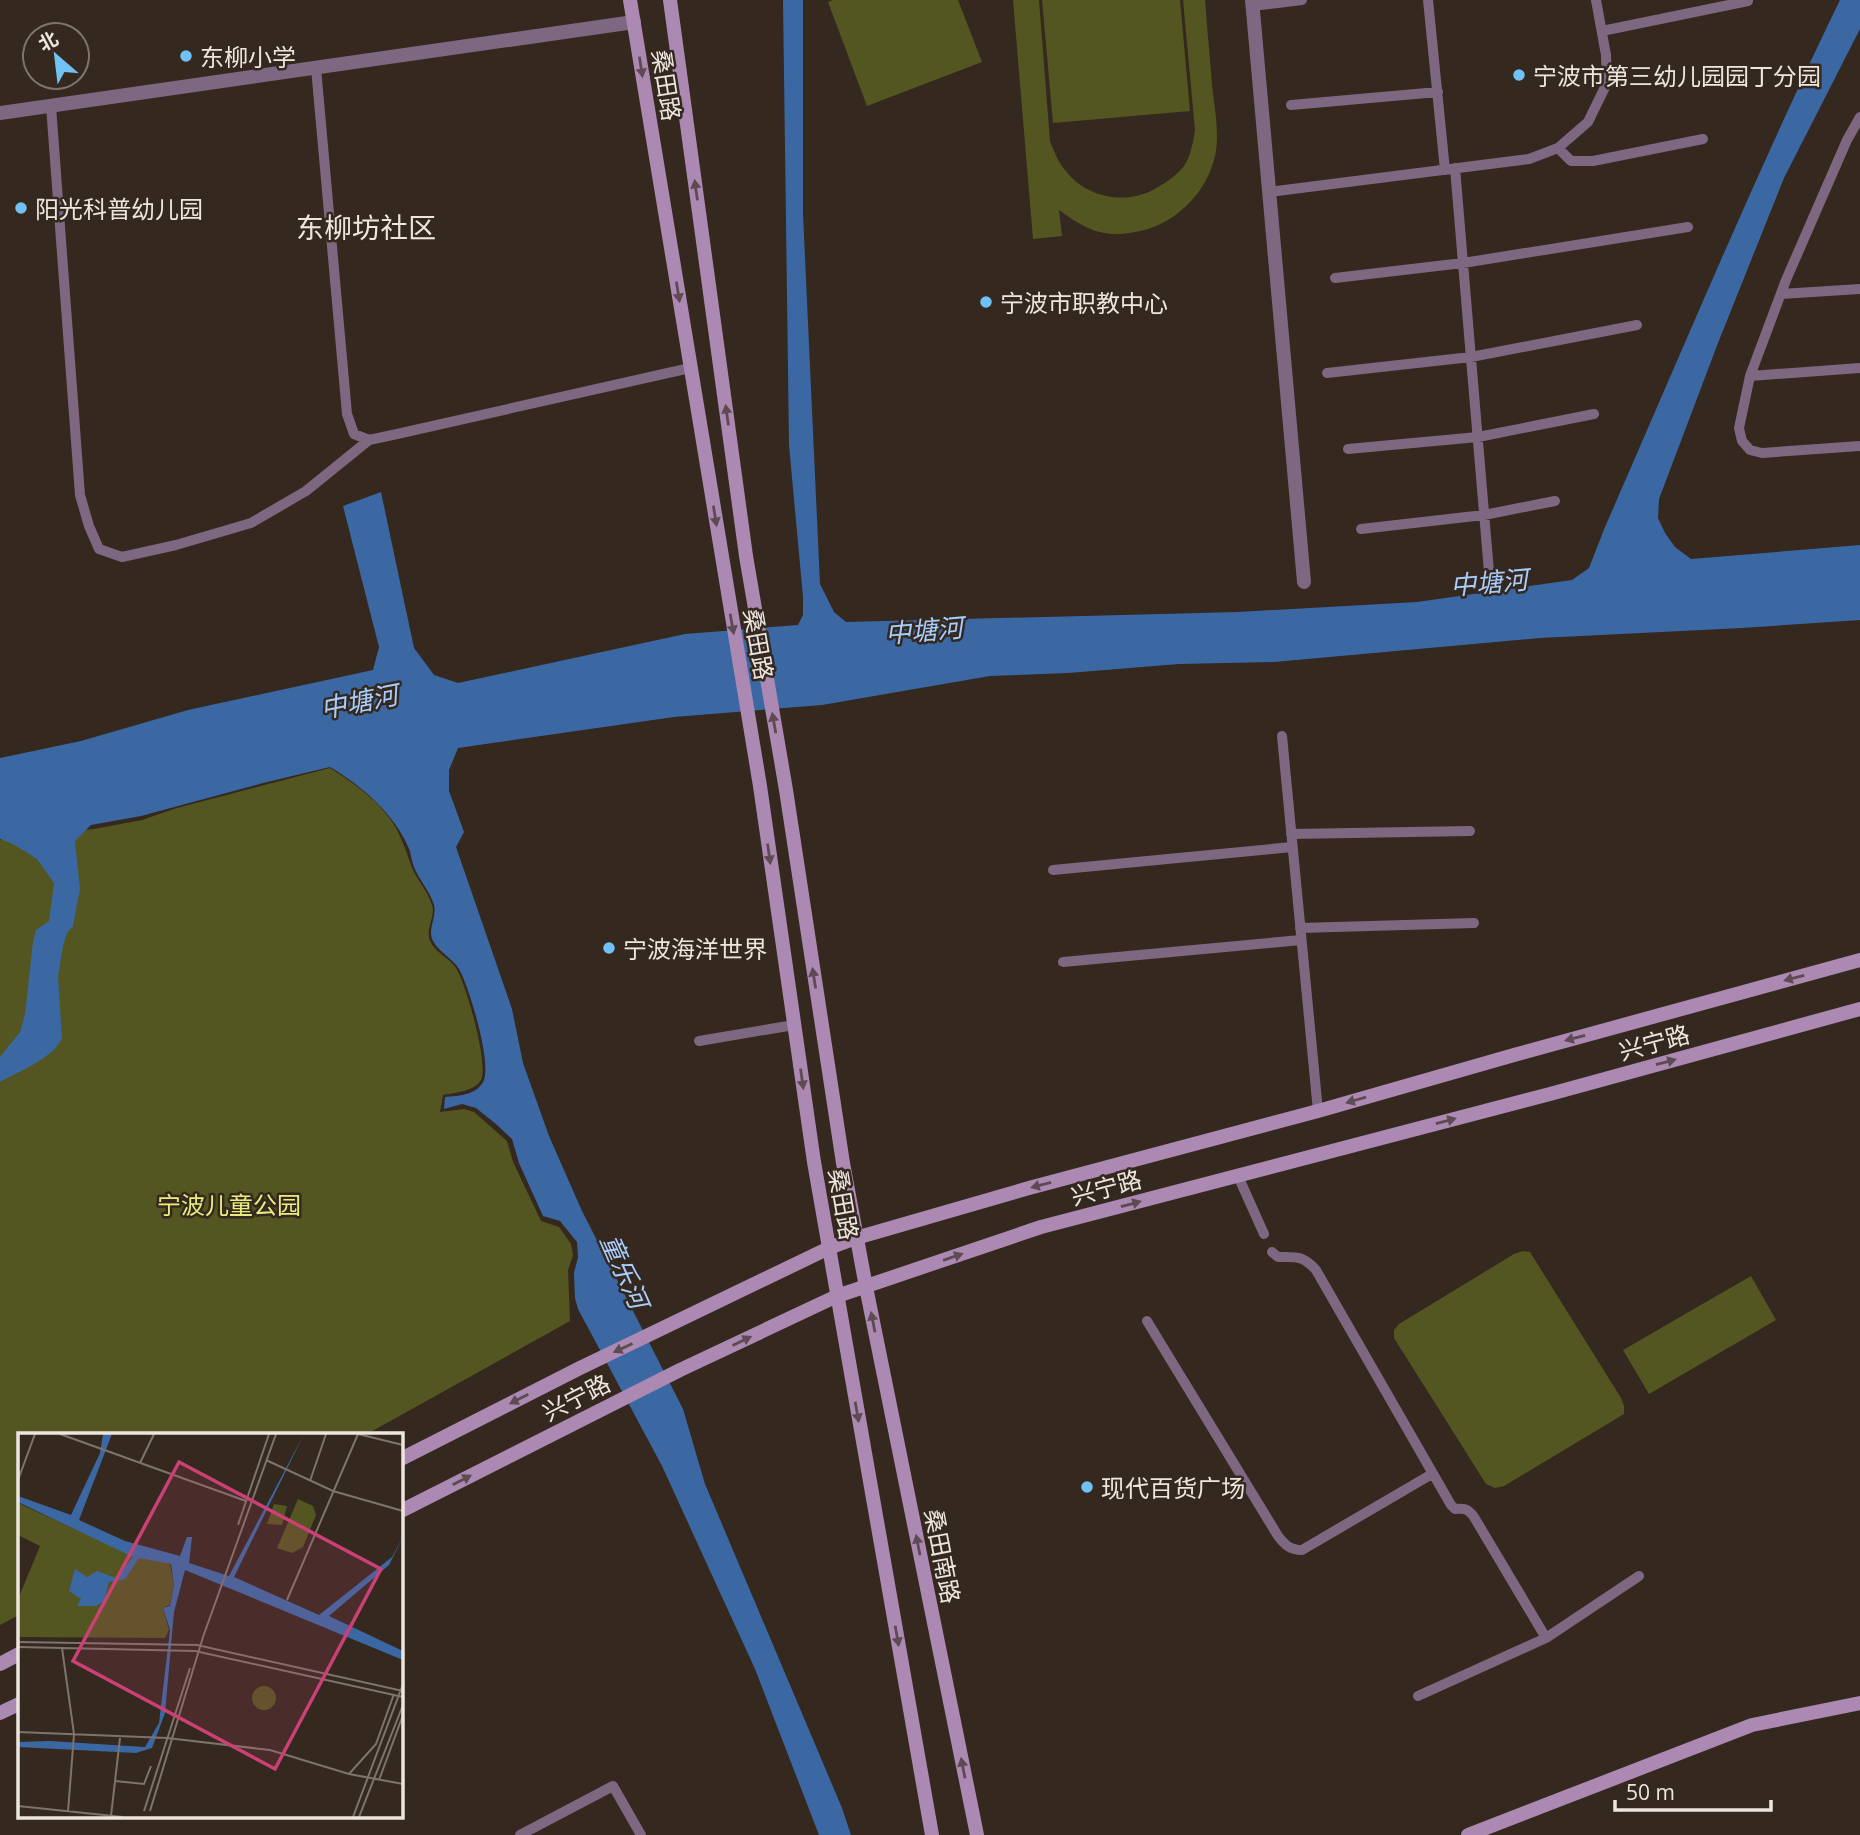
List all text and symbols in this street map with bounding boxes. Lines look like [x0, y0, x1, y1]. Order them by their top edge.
north arrow [21, 21, 91, 91]
text: 北 [34, 25, 63, 57]
place label: 东柳小学 [200, 40, 296, 73]
street label: 桑田路 [645, 47, 689, 123]
marker: 东柳小学 [178, 48, 194, 64]
one-way arrow [636, 56, 647, 78]
place label: 宁波市第三幼儿园园丁分园 [1533, 59, 1821, 92]
marker: 宁波市第三幼儿园园丁分园 [1511, 67, 1527, 83]
one-way arrow [690, 179, 701, 201]
place label: 阳光科普幼儿园 [35, 192, 203, 225]
marker: 阳光科普幼儿园 [13, 200, 29, 216]
district label: 东柳坊社区 [296, 208, 436, 246]
one-way arrow [673, 281, 684, 303]
place label: 宁波市职教中心 [1000, 286, 1168, 319]
marker: 宁波市职教中心 [978, 294, 994, 310]
one-way arrow [721, 404, 732, 426]
one-way arrow [709, 505, 720, 527]
water label: 中塘河 [1449, 560, 1534, 603]
street label: 桑田路 [736, 606, 782, 682]
water label: 中塘河 [884, 608, 969, 651]
one-way arrow [727, 613, 738, 635]
water label: 中塘河 [317, 675, 406, 726]
one-way arrow [768, 712, 779, 734]
one-way arrow [764, 843, 775, 865]
place label: 宁波海洋世界 [623, 932, 767, 965]
marker: 宁波海洋世界 [601, 940, 617, 956]
one-way arrow [809, 967, 820, 989]
one-way arrow [1783, 974, 1804, 984]
street label: 兴宁路 [1615, 1017, 1693, 1067]
one-way arrow [1563, 1033, 1585, 1044]
one-way arrow [1655, 1057, 1676, 1067]
one-way arrow [797, 1068, 808, 1090]
one-way arrow [1345, 1095, 1367, 1106]
one-way arrow [1436, 1116, 1457, 1126]
street label: 兴宁路 [1067, 1162, 1145, 1212]
street label: 桑田路 [821, 1166, 867, 1242]
one-way arrow [1030, 1180, 1052, 1191]
park label: 宁波儿童公园 [157, 1188, 301, 1221]
one-way arrow [1120, 1198, 1142, 1209]
water label: 童乐河 [593, 1228, 659, 1319]
one-way arrow [943, 1251, 964, 1262]
one-way arrow [867, 1311, 878, 1333]
one-way arrow [732, 1335, 752, 1346]
one-way arrow [613, 1342, 633, 1354]
street label: 兴宁路 [536, 1366, 616, 1428]
one-way arrow [509, 1393, 529, 1405]
one-way arrow [852, 1401, 863, 1423]
inset map [18, 1433, 402, 1818]
place label: 现代百货广场 [1101, 1471, 1245, 1504]
one-way arrow [452, 1474, 472, 1485]
marker: 现代百货广场 [1079, 1479, 1095, 1495]
street label: 桑田南路 [918, 1506, 968, 1606]
one-way arrow [912, 1534, 923, 1556]
one-way arrow [892, 1625, 903, 1647]
one-way arrow [957, 1757, 968, 1779]
scale bar [1615, 1769, 1771, 1813]
text: 50 m [1626, 1778, 1675, 1806]

